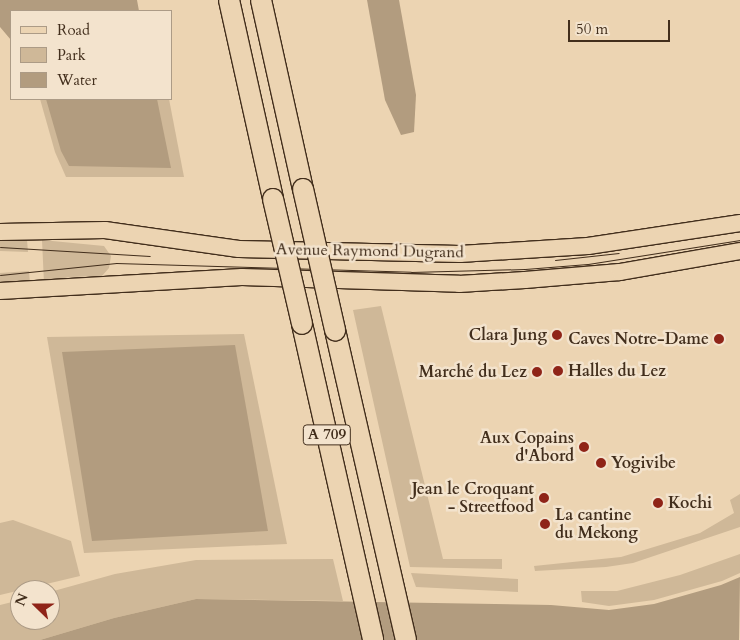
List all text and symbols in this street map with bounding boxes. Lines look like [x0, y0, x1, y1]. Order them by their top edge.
legend [10, 10, 172, 100]
scale bar [570, 10, 672, 42]
text: 50 m [576, 19, 608, 39]
text: Road [57, 20, 90, 40]
text: Park [57, 45, 86, 65]
text: Water [57, 70, 97, 90]
street label: Avenue Raymond Dugrand [276, 240, 464, 262]
place label: Clara Jung [469, 325, 547, 345]
marker: Clara Jung [551, 329, 563, 341]
place label: Caves Notre-Dame [568, 329, 709, 349]
marker: Caves Notre-Dame [713, 333, 725, 345]
place label: Halles du Lez [568, 361, 666, 381]
place label: Marché du Lez [419, 362, 527, 382]
marker: Halles du Lez [552, 365, 564, 377]
marker: Marché du Lez [531, 366, 543, 378]
road number: A 709 [302, 422, 352, 448]
place label: Aux Copains d'Abord [480, 428, 574, 466]
marker: Aux Copains d'Abord [578, 441, 590, 453]
place label: Yogivibe [611, 453, 676, 473]
marker: Yogivibe [595, 457, 607, 469]
place label: Jean le Croquant - Streetfood [412, 479, 534, 517]
marker: Jean le Croquant - Streetfood [538, 492, 550, 504]
place label: Kochi [668, 493, 712, 513]
marker: Kochi [652, 497, 664, 509]
place label: La cantine du Mekong [555, 505, 638, 543]
marker: La cantine du Mekong [539, 518, 551, 530]
north arrow [10, 580, 60, 630]
text: N [10, 590, 33, 609]

